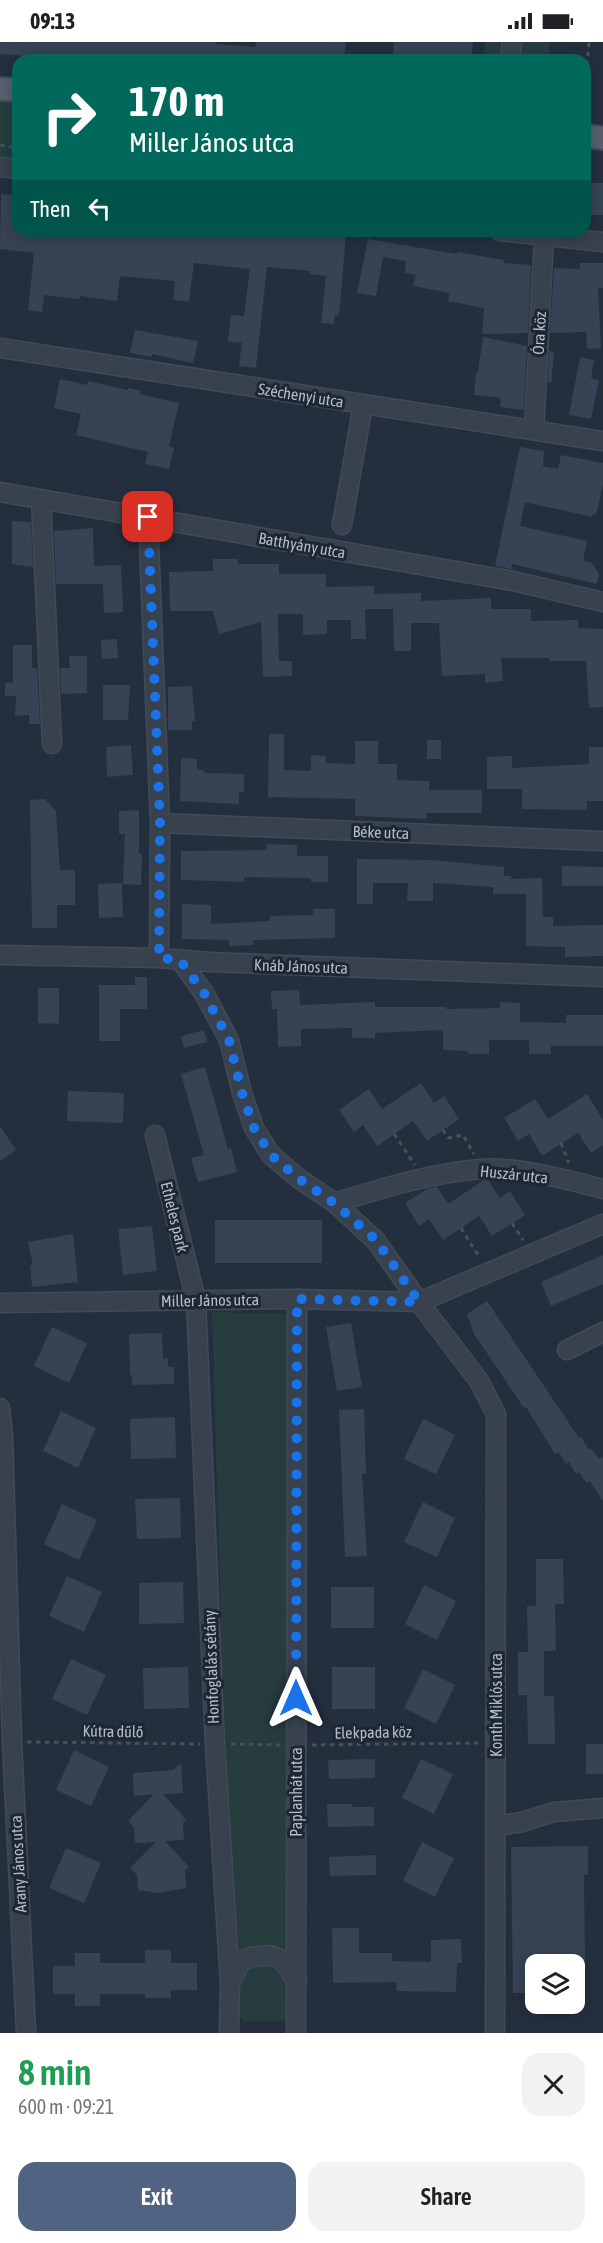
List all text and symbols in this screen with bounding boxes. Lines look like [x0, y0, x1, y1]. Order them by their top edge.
text: 09:13 [30, 8, 75, 34]
text: 170 m [129, 77, 224, 125]
icon: right [30, 78, 108, 156]
text: Miller János utca [129, 127, 295, 158]
icon: left [83, 192, 116, 225]
text: Then [30, 196, 71, 222]
street label: Óra köz [529, 311, 549, 355]
street label: Széchenyi utca [257, 379, 345, 412]
pin [122, 491, 173, 542]
icon: arrive [131, 500, 164, 533]
street label: Batthyány utca [257, 529, 347, 562]
street label: Béke utca [352, 822, 410, 842]
street label: Knáb János utca [254, 955, 348, 977]
street label: Huszár utca [479, 1161, 549, 1187]
street label: Etheles park [157, 1180, 192, 1255]
street label: Miller János utca [161, 1290, 259, 1310]
street label: Honfoglalás sétány [200, 1609, 223, 1724]
street label: Konth Miklós utca [487, 1653, 505, 1757]
position arrow [264, 1666, 328, 1730]
street label: Kútra dűlő [82, 1721, 144, 1741]
street label: Elekpada köz [334, 1722, 412, 1743]
street label: Paplanhát utca [287, 1747, 306, 1837]
street label: Arany János utca [6, 1815, 31, 1913]
map controls [525, 1954, 585, 2014]
button: layers [525, 1954, 585, 2014]
text: 8 min [18, 2051, 92, 2093]
button: close [522, 2053, 585, 2116]
text: 600 m · 09:21 [18, 2095, 114, 2118]
button: Exit [18, 2162, 296, 2231]
button: Share [308, 2162, 585, 2231]

